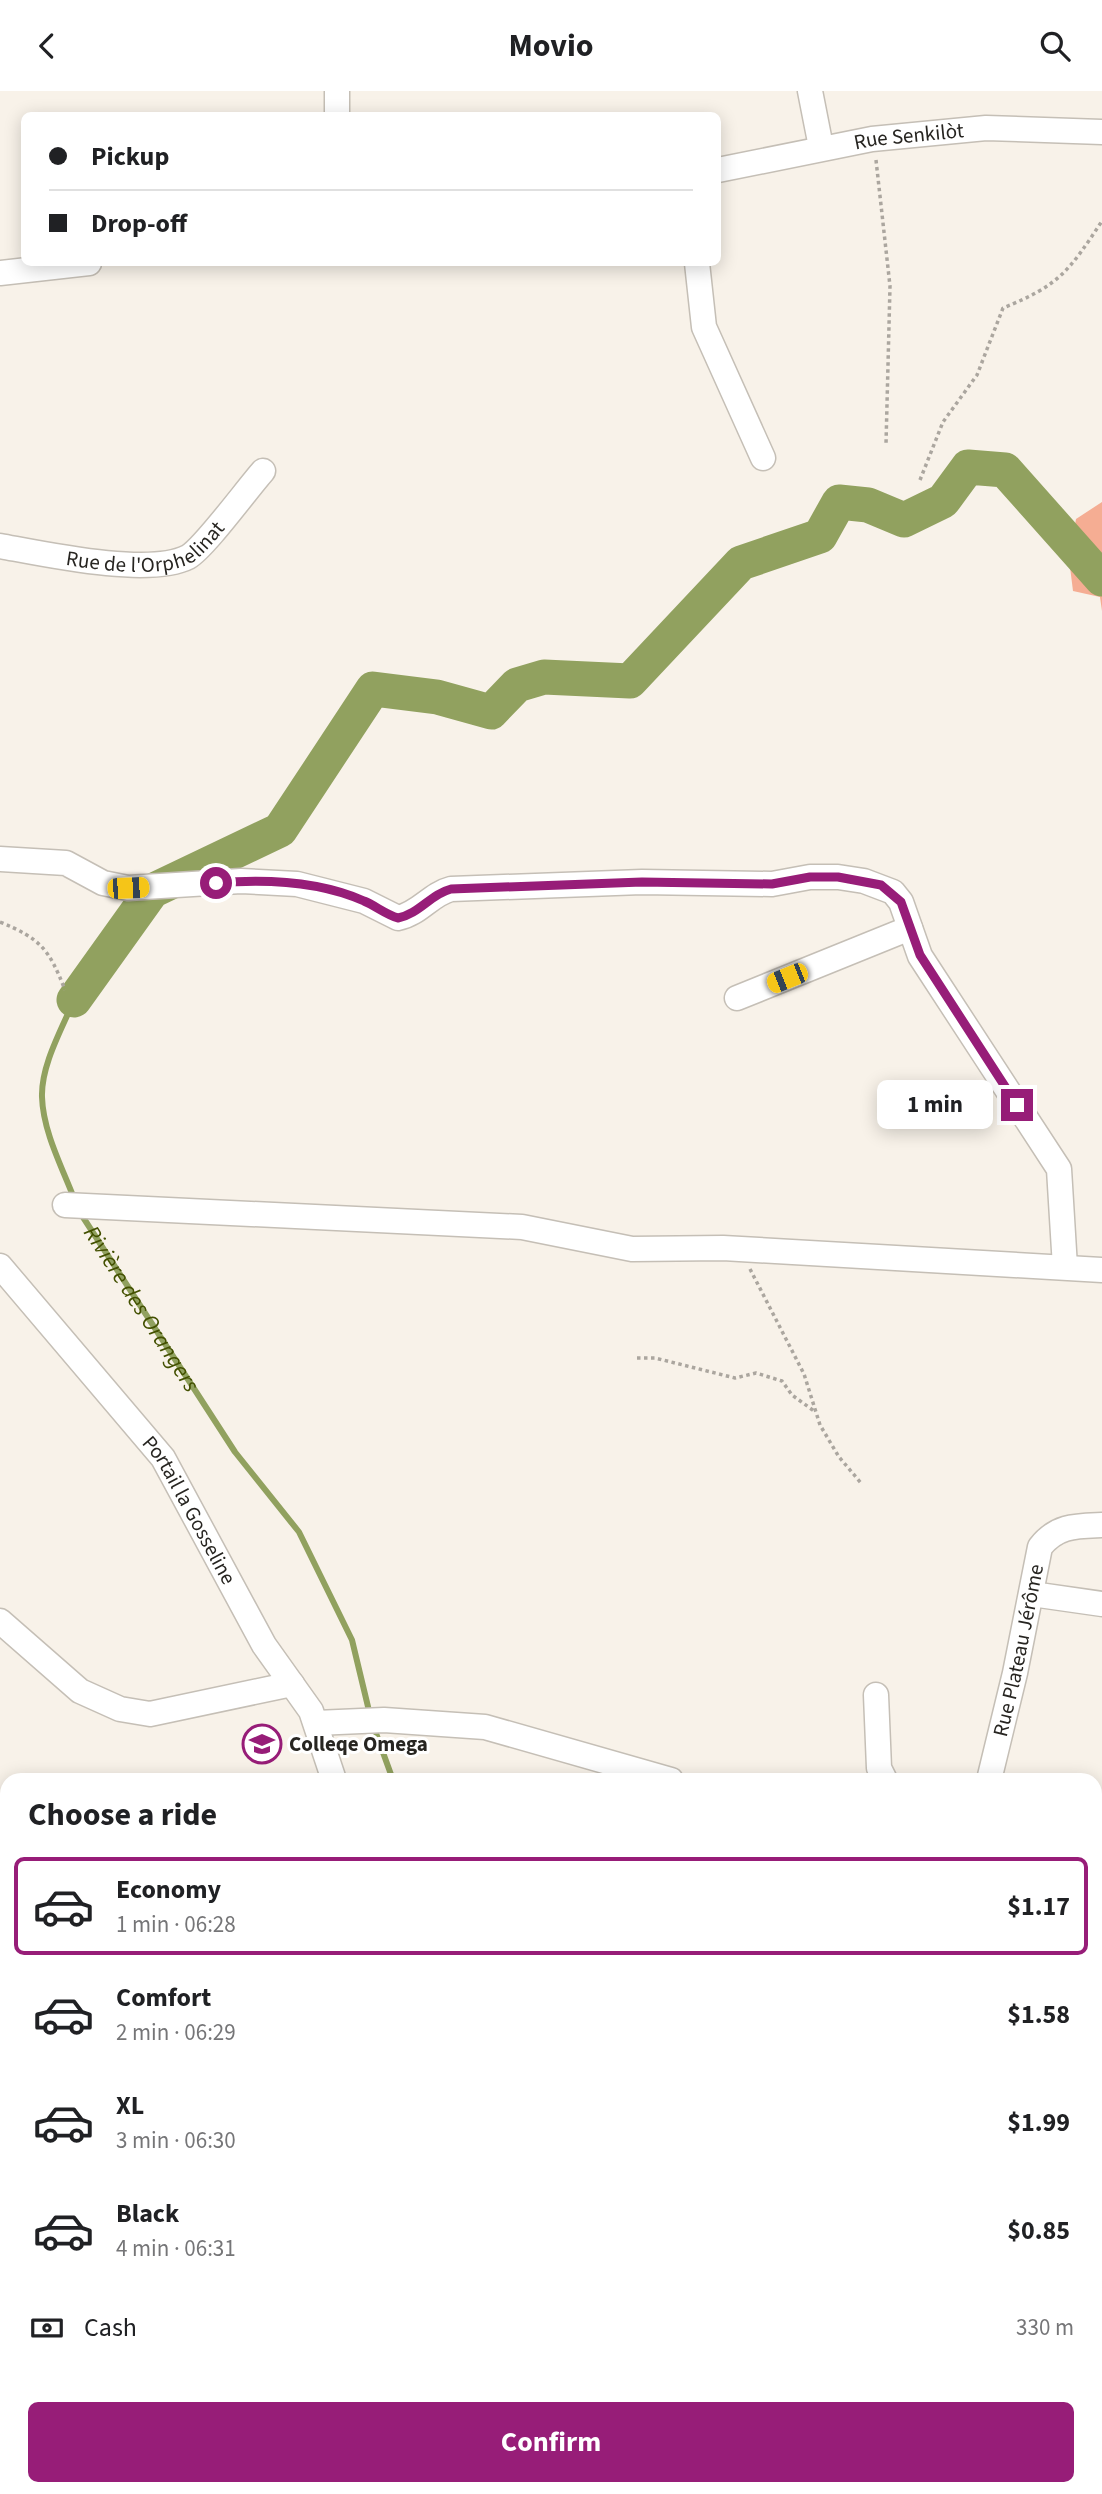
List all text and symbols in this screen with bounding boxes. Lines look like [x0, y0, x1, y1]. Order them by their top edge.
text: Movio [508, 23, 594, 69]
icon: back [28, 27, 66, 65]
icon: search [1036, 27, 1074, 65]
street label: Rue Senkilòt [851, 115, 965, 157]
text: Pickup [91, 138, 169, 175]
text: Drop-off [91, 205, 187, 242]
street label: Rue de l'Orphelinat [64, 515, 231, 580]
route start [200, 867, 232, 899]
car [107, 877, 150, 899]
car [764, 960, 811, 996]
callout: 1 min [877, 1081, 992, 1129]
text: 1 min [907, 1088, 963, 1121]
route end [1001, 1089, 1033, 1121]
water label: Rivière des Orangers [75, 1219, 208, 1398]
street label: Portail la Gosseline [135, 1429, 244, 1590]
street label: Rue Plateau Jérôme [985, 1562, 1051, 1740]
school or university icon: Colleqe Omega [241, 1723, 283, 1765]
place label: Colleqe Omega [289, 1729, 428, 1759]
text: Choose a ride [28, 1792, 217, 1838]
text: Economy [116, 1871, 221, 1908]
icon: car [32, 1875, 95, 1938]
text: $1.17 [1007, 1888, 1070, 1925]
text: 1 min · 06:28 [116, 1908, 236, 1941]
text: Comfort [116, 1979, 211, 2016]
icon: car [32, 1983, 95, 2046]
text: $1.58 [1007, 1996, 1070, 2033]
text: 2 min · 06:29 [116, 2016, 236, 2049]
text: XL [116, 2087, 144, 2124]
icon: car [32, 2091, 95, 2154]
text: $1.99 [1007, 2104, 1070, 2141]
text: 3 min · 06:30 [116, 2124, 236, 2157]
text: Black [116, 2195, 179, 2232]
icon: car [32, 2199, 95, 2262]
text: $0.85 [1007, 2212, 1070, 2249]
text: 4 min · 06:31 [116, 2232, 236, 2265]
icon: cash [28, 2309, 66, 2347]
text: Cash [84, 2309, 137, 2346]
text: 330 m [1016, 2311, 1074, 2344]
button: Confirm [28, 2402, 1074, 2482]

